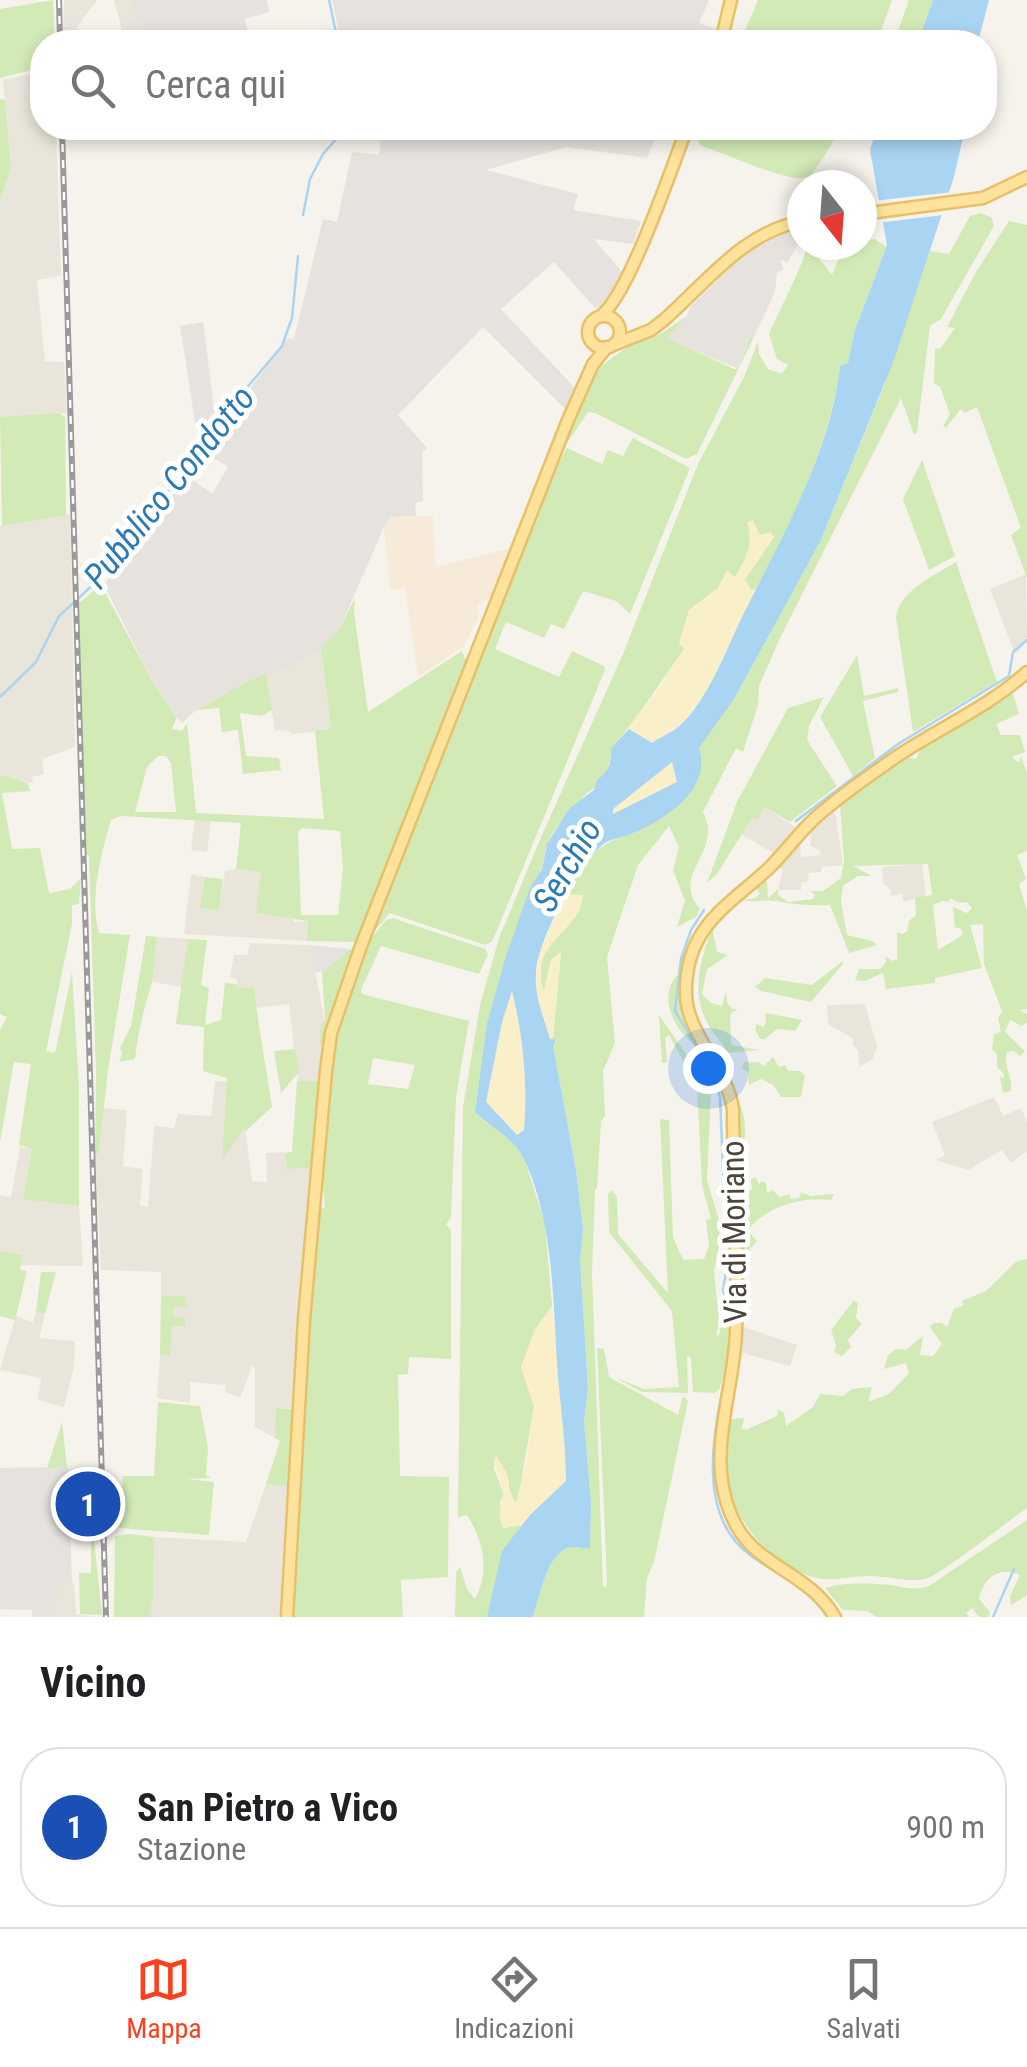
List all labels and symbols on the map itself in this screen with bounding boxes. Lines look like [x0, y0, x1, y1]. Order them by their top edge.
north arrow [787, 170, 877, 260]
water label: Pubblico Condotto [75, 378, 263, 597]
water label: Serchio [525, 812, 610, 919]
your location [683, 1043, 734, 1094]
street label: Via di Moriano [713, 1140, 755, 1324]
pin: 1 [56, 1466, 120, 1542]

